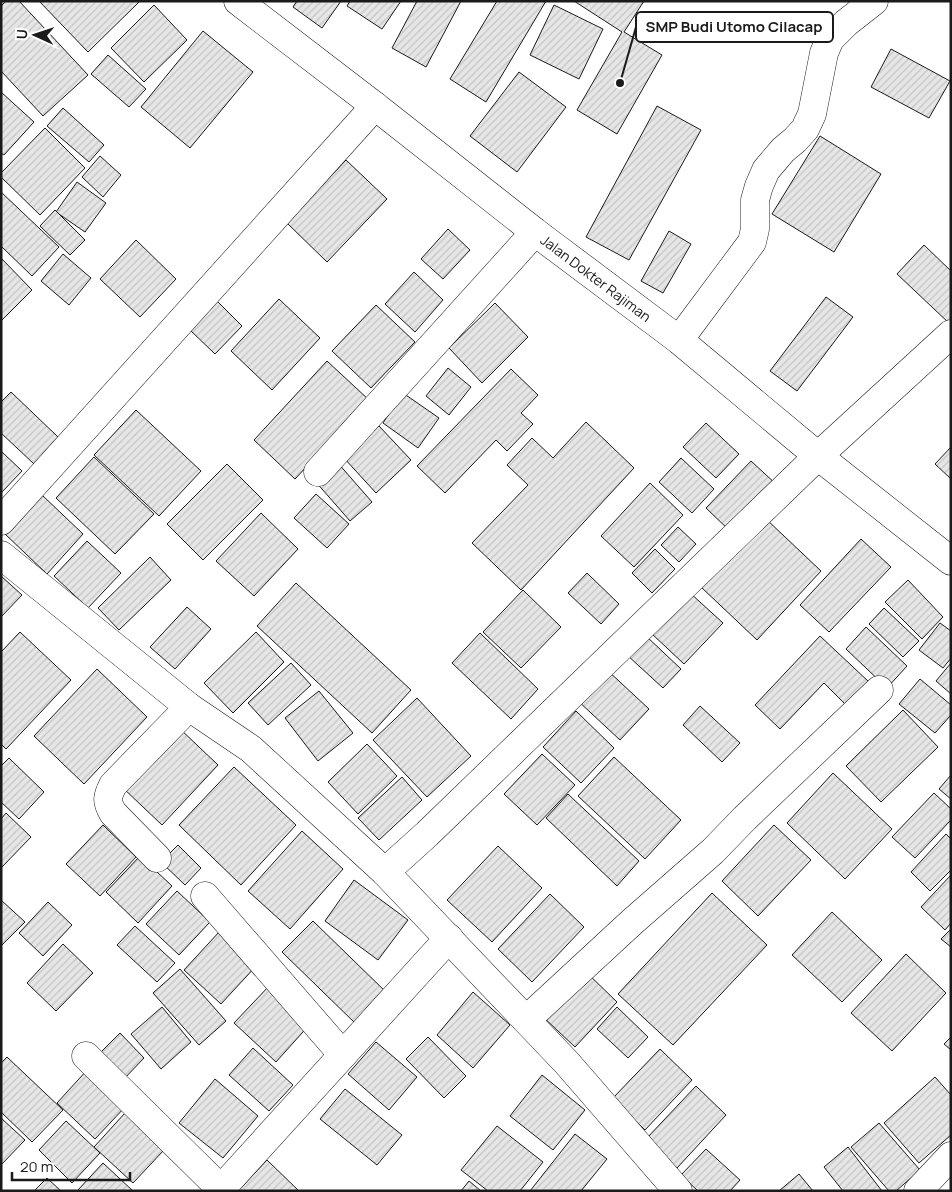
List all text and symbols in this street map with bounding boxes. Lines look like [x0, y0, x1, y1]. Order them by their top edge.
north arrow [10, 10, 60, 60]
callout: SMP Budi Utomo Cilacap [636, 12, 833, 42]
text: SMP Budi Utomo Cilacap [646, 16, 822, 37]
text: U [12, 29, 31, 40]
street label: Jalan Dokter Rajiman [537, 230, 655, 326]
scale bar [12, 1150, 130, 1182]
text: 20 m [20, 1156, 53, 1177]

